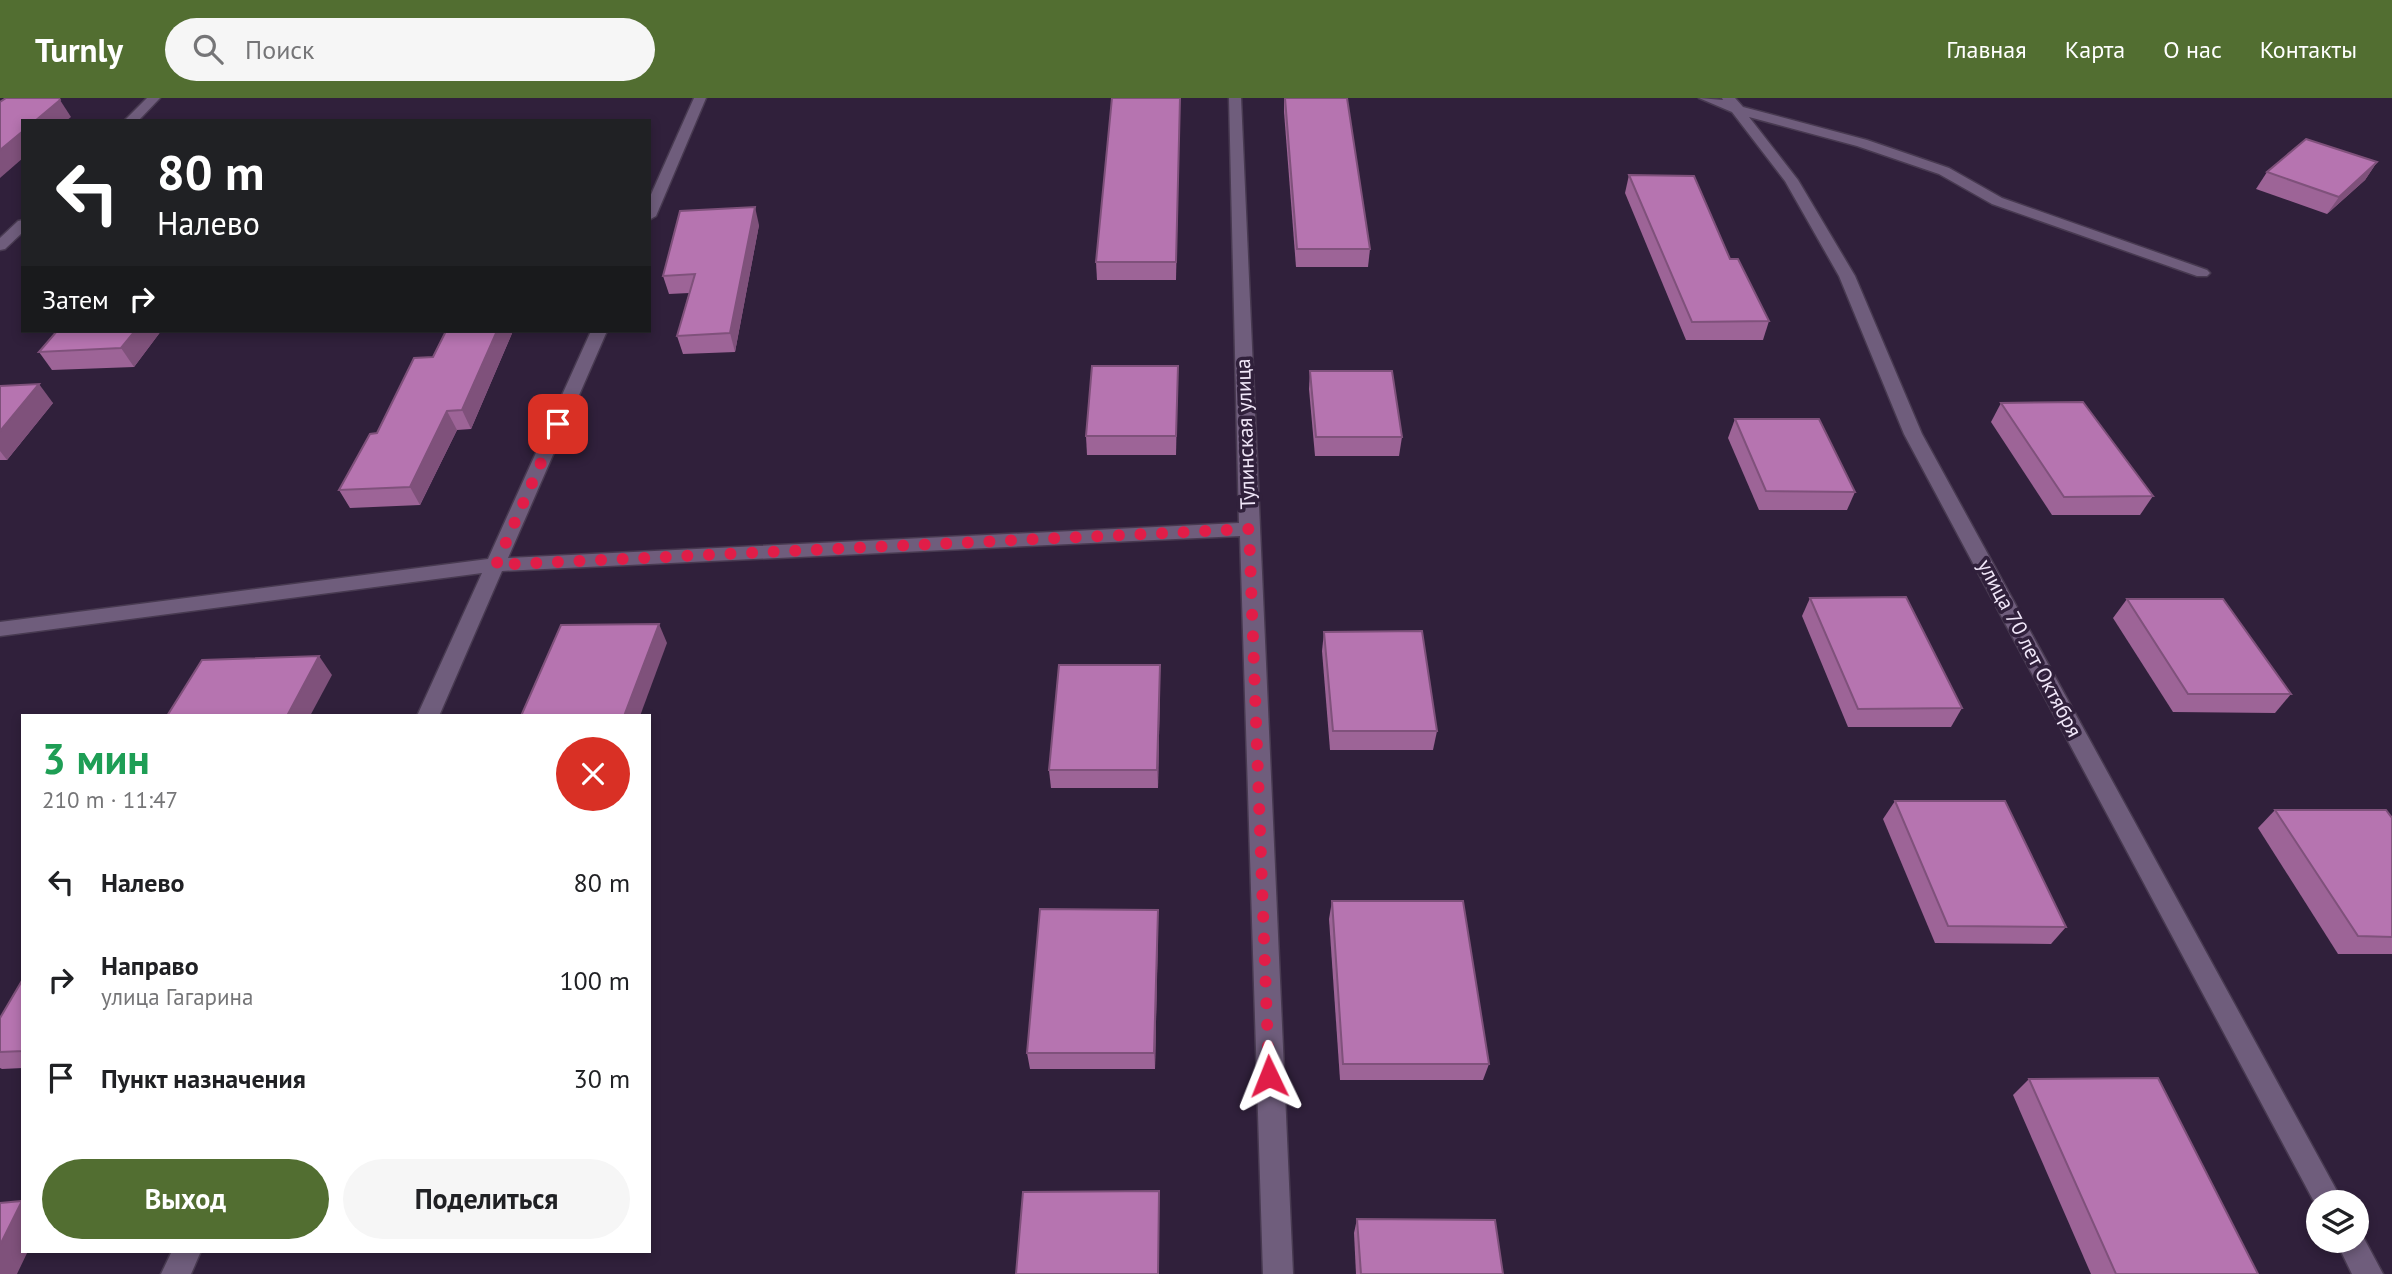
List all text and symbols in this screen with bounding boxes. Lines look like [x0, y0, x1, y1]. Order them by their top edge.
search box [165, 18, 655, 81]
text: Turnly [35, 28, 123, 71]
icon: search [189, 30, 227, 68]
text: Поиск [245, 33, 315, 66]
text: Главная [1946, 34, 2027, 65]
text: Карта [2065, 34, 2125, 65]
text: О нас [2163, 34, 2222, 65]
text: Контакты [2260, 34, 2357, 65]
text: 80 m [157, 140, 264, 204]
icon: left [42, 147, 133, 238]
text: Налево [157, 202, 260, 244]
icon: right [123, 280, 161, 318]
text: Затем [42, 283, 109, 316]
street label: Тулинская улица [1229, 358, 1261, 510]
pin [528, 394, 588, 454]
icon: arrive [539, 405, 577, 443]
street label: улица 70 лет Октября [1972, 555, 2088, 741]
text: 3 мин [42, 731, 150, 786]
button: close [556, 737, 630, 811]
text: 210 m · 11:47 [42, 785, 178, 814]
icon: left [42, 863, 80, 901]
text: Налево [101, 866, 185, 899]
text: 80 m [574, 866, 630, 899]
text: Направо [101, 949, 199, 982]
icon: right [42, 961, 80, 999]
text: 100 m [559, 964, 630, 997]
text: улица Гагарина [101, 982, 253, 1011]
position arrow [1232, 1039, 1306, 1113]
icon: arrive [42, 1059, 80, 1097]
text: Пункт назначения [101, 1062, 306, 1095]
text: 30 m [574, 1062, 630, 1095]
button: Выход [42, 1159, 329, 1239]
button: Поделиться [343, 1159, 630, 1239]
map controls [2306, 1190, 2369, 1253]
button: layers [2306, 1190, 2369, 1253]

